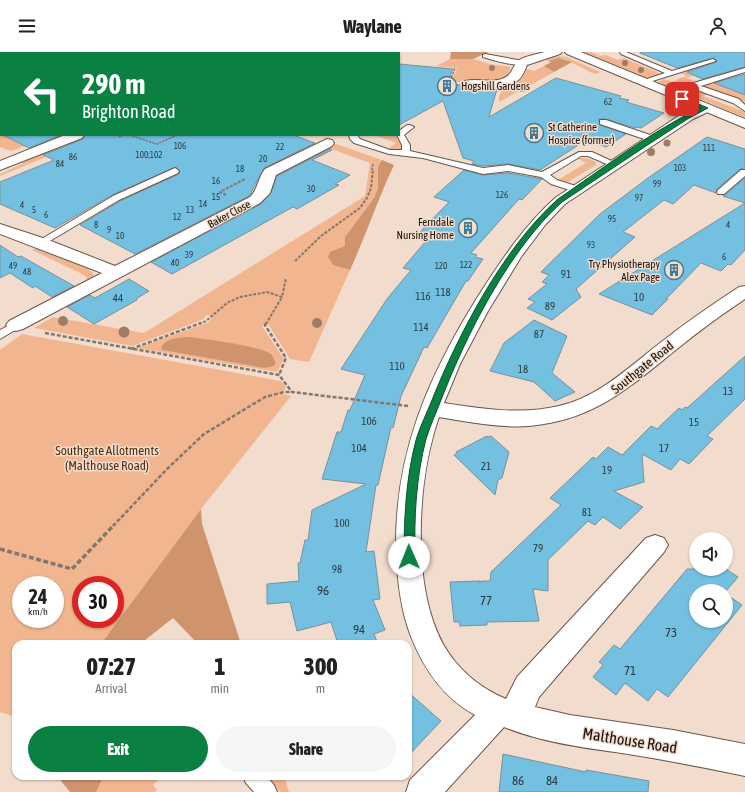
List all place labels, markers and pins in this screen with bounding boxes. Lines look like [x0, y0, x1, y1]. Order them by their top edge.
building icon: Hogshill Gardens [436, 75, 458, 97]
place label: Hogshill Gardens [461, 80, 530, 92]
pin [665, 82, 699, 116]
place label: St Catherine Hospice (former) [548, 121, 615, 146]
building icon: St Catherine Hospice (former) [523, 122, 545, 144]
place label: Ferndale Nursing Home [396, 216, 454, 241]
building icon: Ferndale Nursing Home [457, 217, 479, 239]
place label: Try Physiotherapy Alex Page [588, 258, 660, 283]
building icon: Try Physiotherapy Alex Page [663, 259, 685, 281]

